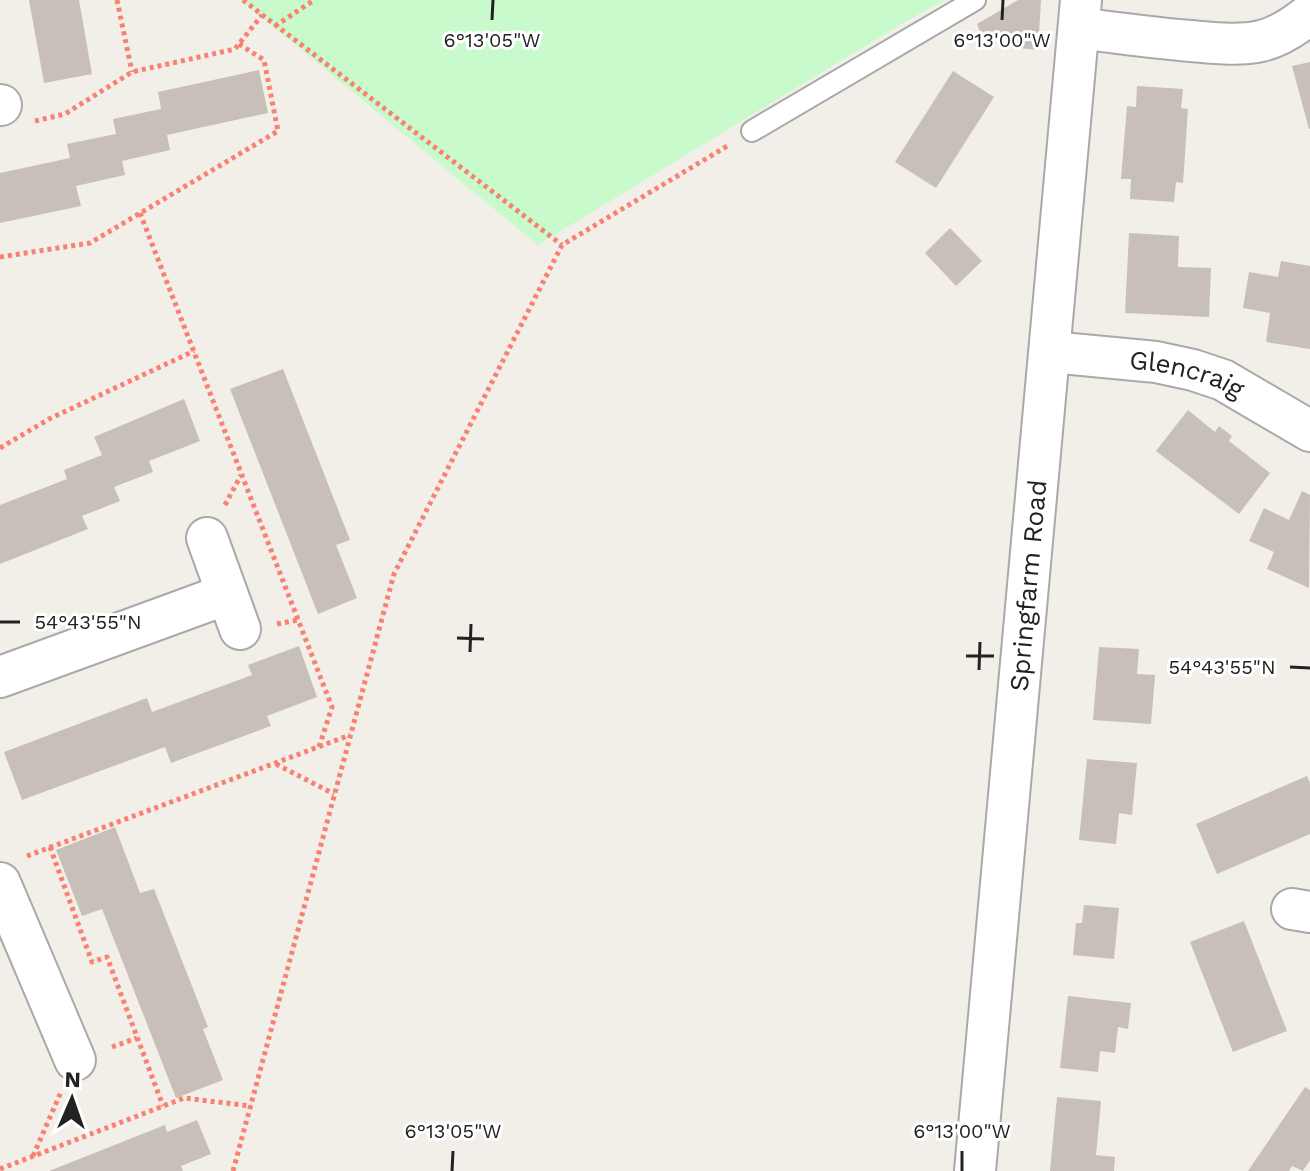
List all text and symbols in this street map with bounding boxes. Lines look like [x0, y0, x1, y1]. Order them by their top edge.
text: 6°13'05"W [444, 28, 540, 52]
text: 6°13'00"W [953, 28, 1051, 52]
street label: Glencraig [1128, 345, 1250, 404]
street label: Springfarm Road [1004, 478, 1053, 692]
text: 54°43'55"N [34, 610, 142, 634]
text: 54°43'55"N [1168, 655, 1276, 679]
north arrow [32, 1059, 112, 1139]
text: N [64, 1067, 81, 1092]
text: 6°13'05"W [405, 1119, 501, 1143]
text: 6°13'00"W [913, 1119, 1011, 1143]

